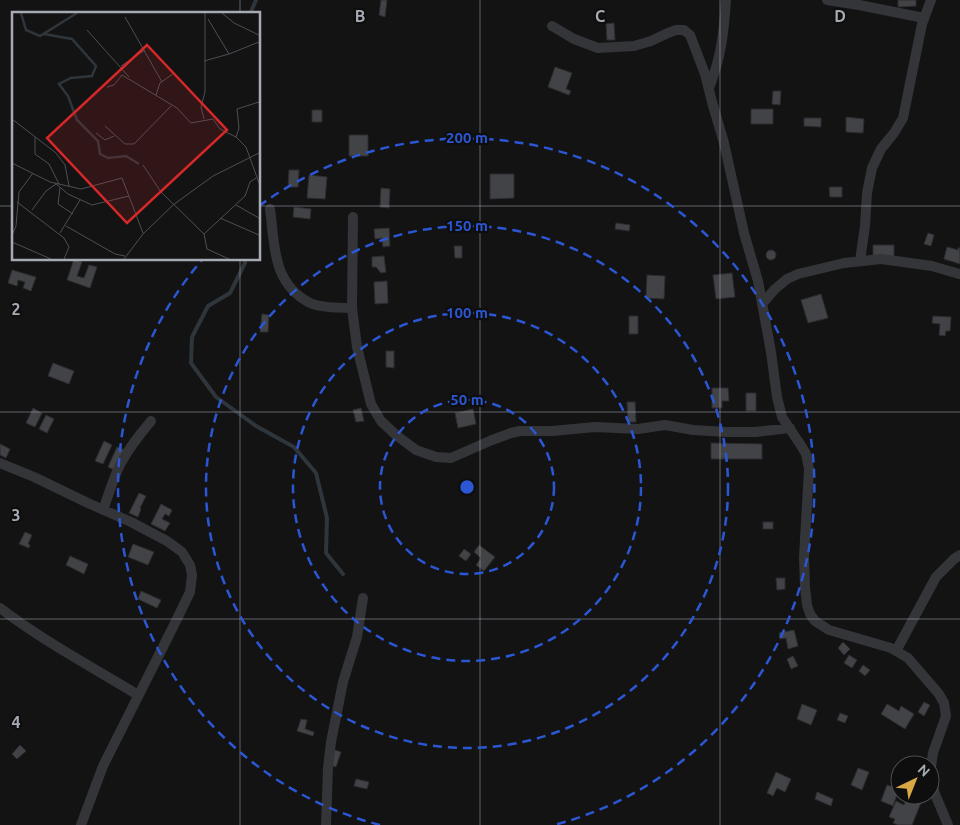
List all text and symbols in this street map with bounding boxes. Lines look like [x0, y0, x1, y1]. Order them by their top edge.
text: B [355, 7, 365, 25]
text: C [595, 7, 605, 25]
text: D [834, 7, 846, 25]
inset map [12, 12, 260, 260]
text: 200 m [446, 129, 488, 146]
text: 150 m [446, 217, 488, 234]
text: 2 [11, 300, 21, 318]
text: 100 m [446, 304, 488, 321]
text: 50 m [450, 391, 484, 408]
centre of rings [458, 478, 476, 496]
text: 3 [11, 506, 21, 524]
text: 4 [11, 713, 21, 731]
north arrow [890, 755, 940, 805]
text: N [915, 761, 933, 780]

